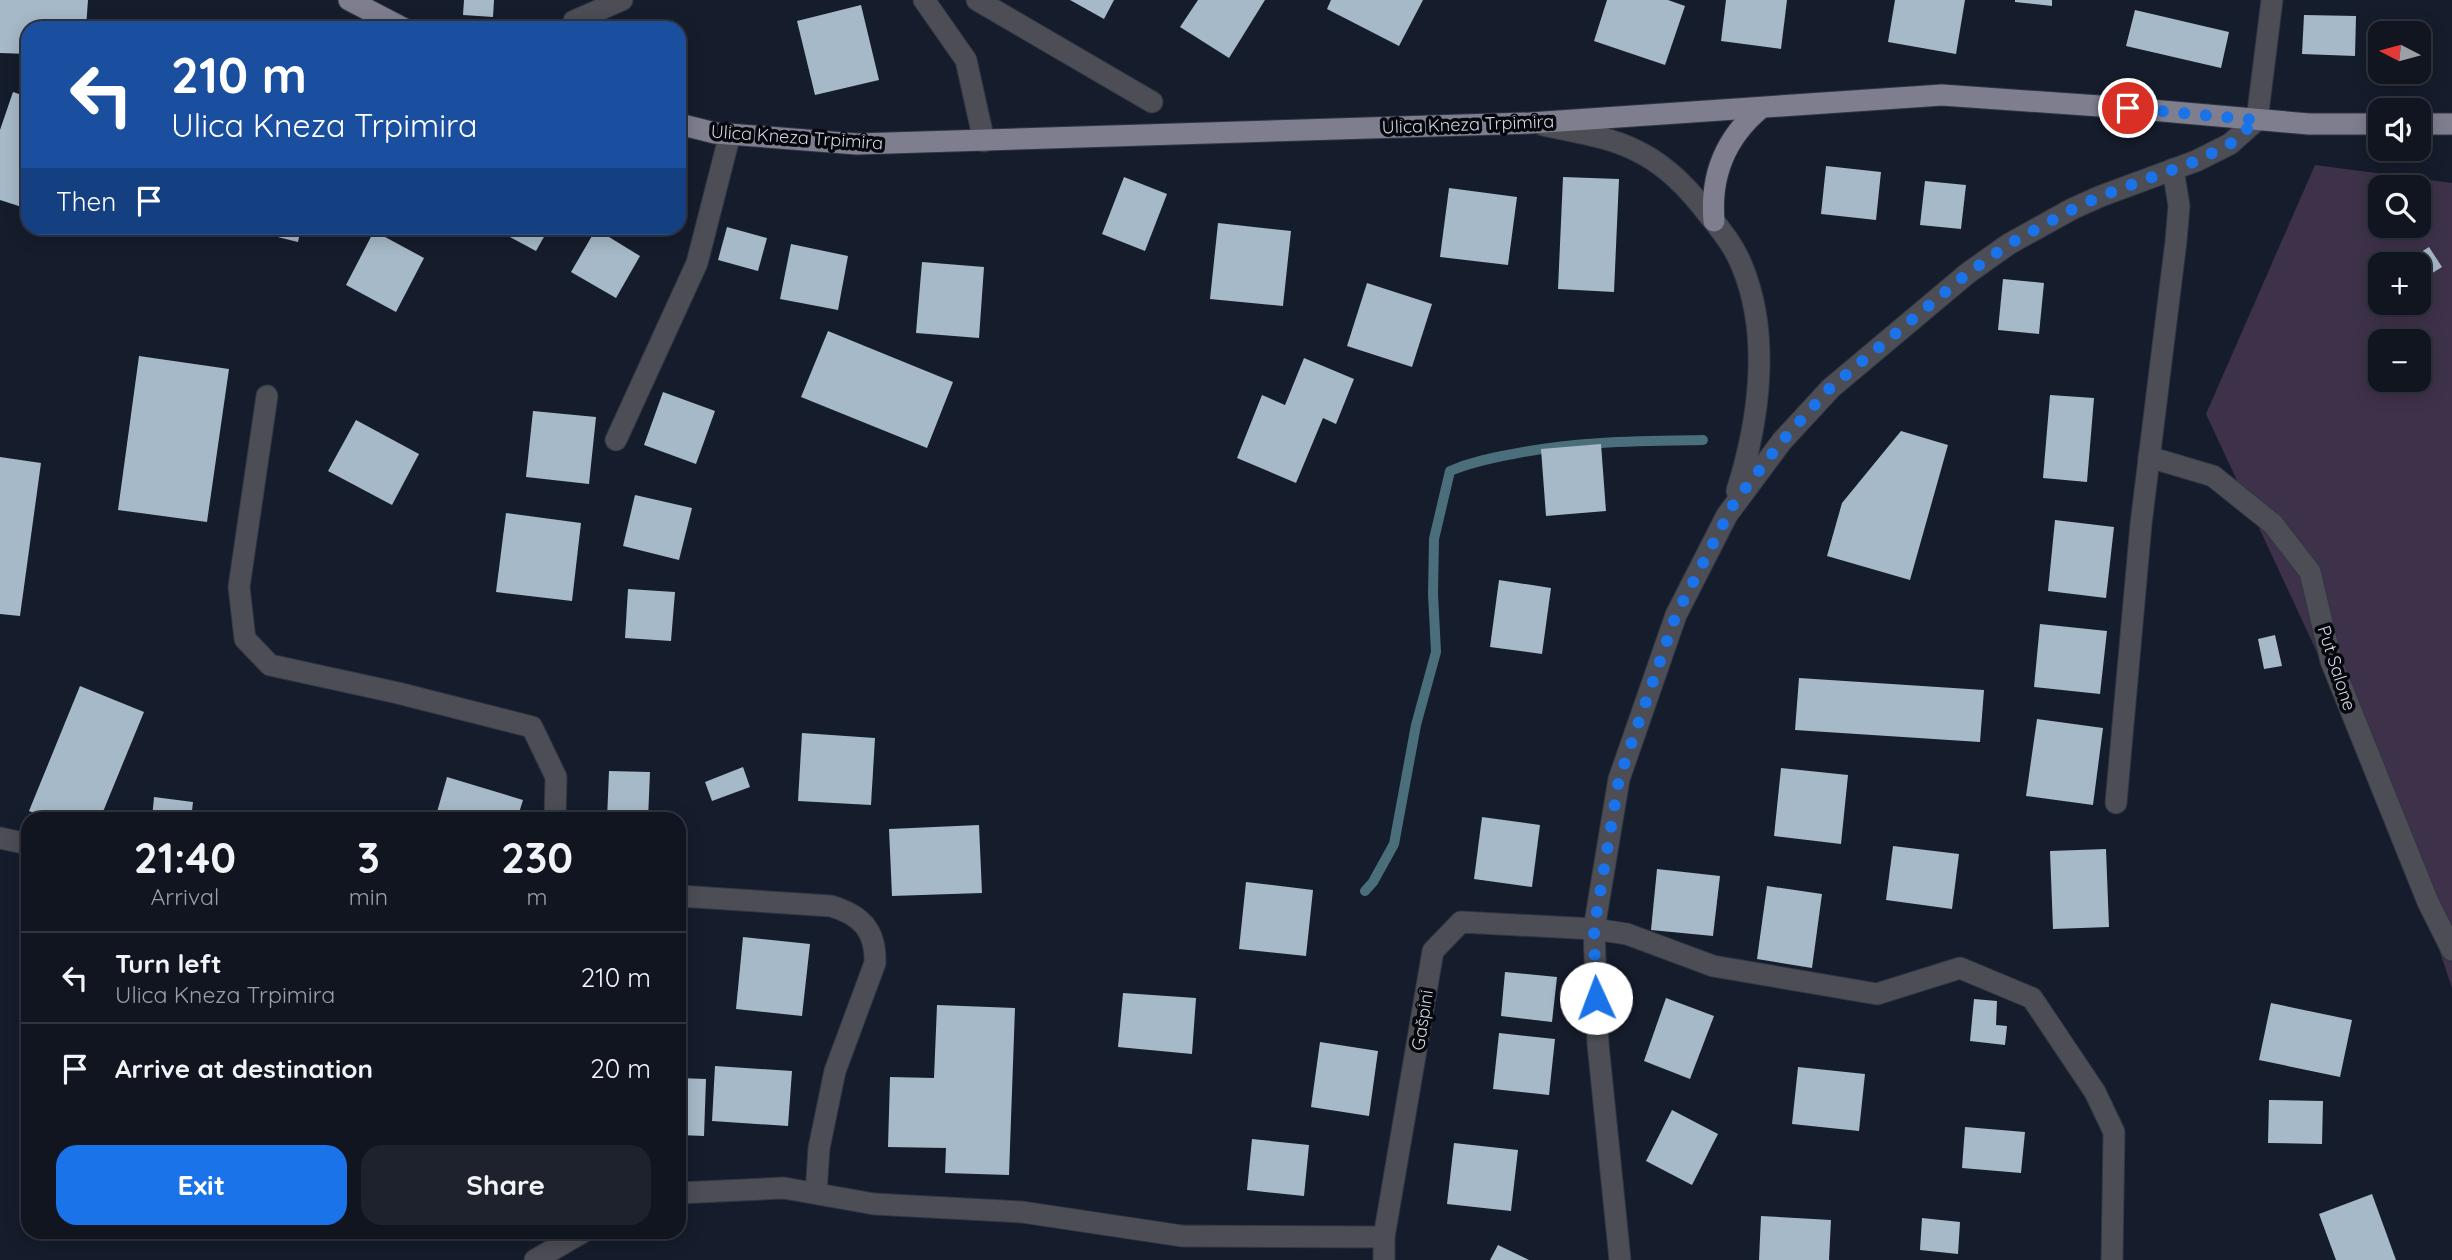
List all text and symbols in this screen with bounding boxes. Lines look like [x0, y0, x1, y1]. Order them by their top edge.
north arrow [2368, 21, 2431, 84]
map controls [2368, 21, 2431, 392]
text: 210 m [171, 44, 307, 105]
icon: left [56, 49, 147, 140]
pin [2098, 78, 2158, 138]
icon: arrive [2109, 89, 2147, 127]
button: sound [2368, 98, 2431, 161]
text: Ulica Kneza Trpimira [171, 105, 477, 145]
street label: Ulica Kneza Trpimira [1381, 109, 1555, 139]
street label: Ulica Kneza Trpimira [710, 120, 884, 154]
button: search [2368, 175, 2431, 238]
icon: arrive [130, 182, 168, 220]
text: Then [56, 185, 116, 218]
button: + [2368, 252, 2431, 315]
button: − [2368, 329, 2431, 392]
street label: Put Salone [2312, 622, 2362, 714]
text: 21:40 [134, 831, 236, 884]
text: 3 [357, 831, 380, 884]
text: 230 [501, 831, 573, 884]
text: Arrival [150, 882, 219, 911]
text: min [349, 882, 388, 911]
text: m [527, 882, 547, 911]
text: Turn left [115, 947, 222, 980]
icon: left [56, 959, 94, 997]
text: 210 m [581, 961, 651, 994]
position arrow [1559, 961, 1633, 1035]
text: Ulica Kneza Trpimira [115, 980, 335, 1009]
street label: Gašpini [1406, 988, 1438, 1052]
icon: arrive [56, 1050, 94, 1088]
text: Arrive at destination [115, 1052, 373, 1085]
text: 20 m [590, 1052, 651, 1085]
button: Exit [56, 1145, 347, 1225]
button: Share [361, 1145, 651, 1225]

